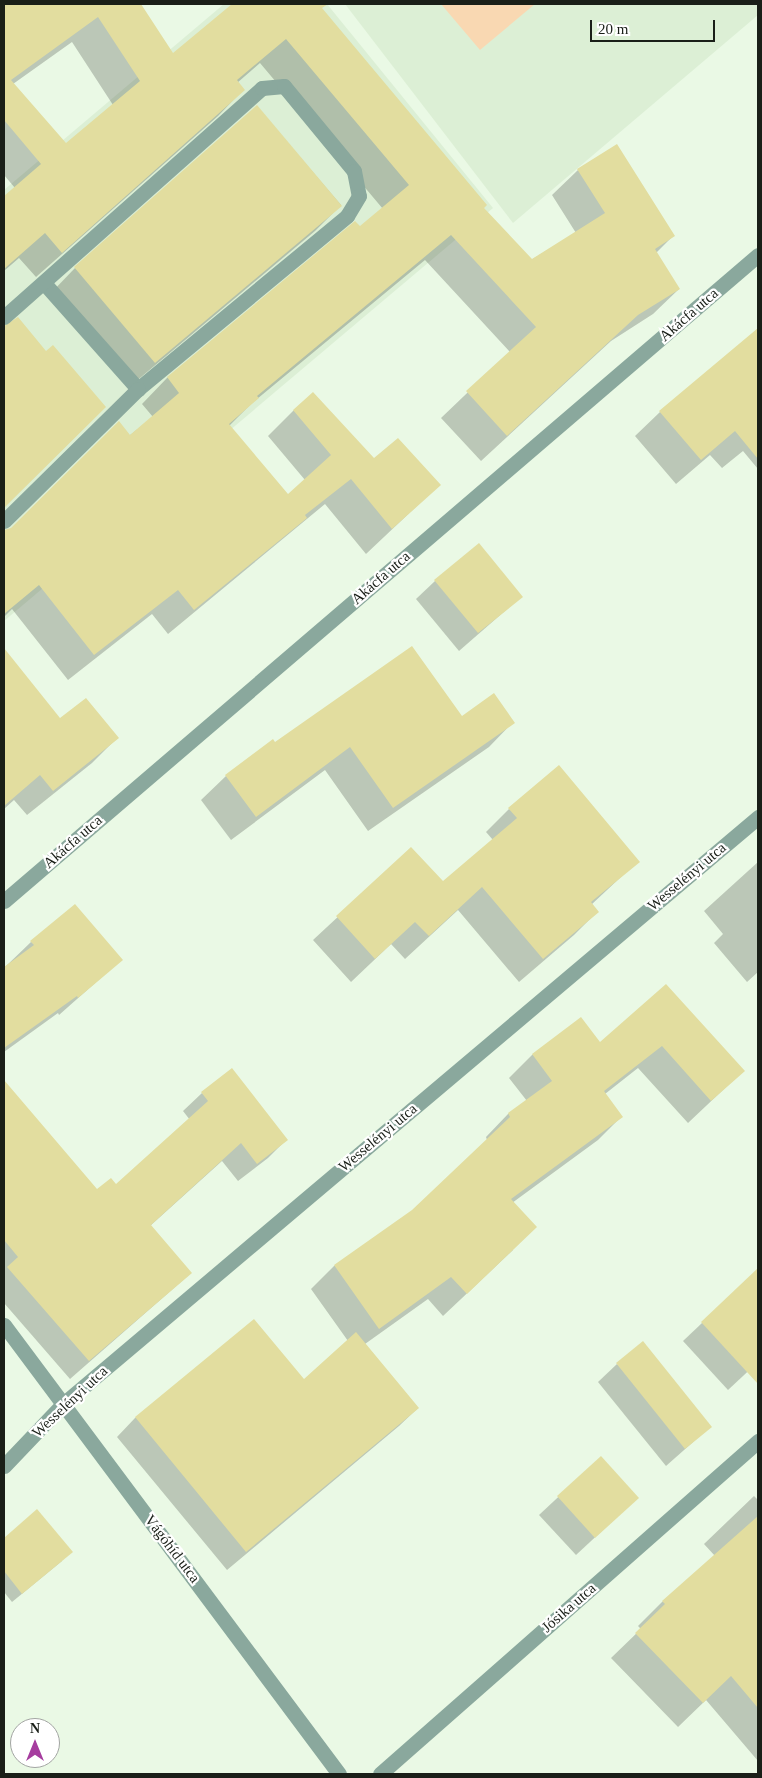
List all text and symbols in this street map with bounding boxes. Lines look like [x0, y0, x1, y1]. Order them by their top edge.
scale bar [592, 10, 717, 42]
text: 20 m [598, 21, 628, 37]
street label: Akácfa utca [656, 285, 722, 345]
street label: Akácfa utca [348, 548, 414, 608]
street label: Akácfa utca [40, 812, 106, 872]
street label: Wesselényi utca [644, 839, 730, 915]
street label: Wesselényi utca [335, 1100, 421, 1176]
street label: Wesselényi utca [29, 1362, 111, 1442]
street label: Vágóhíd utca [141, 1511, 203, 1587]
street label: Jósika utca [538, 1579, 600, 1637]
north arrow [10, 1718, 60, 1768]
text: N [30, 1721, 40, 1736]

